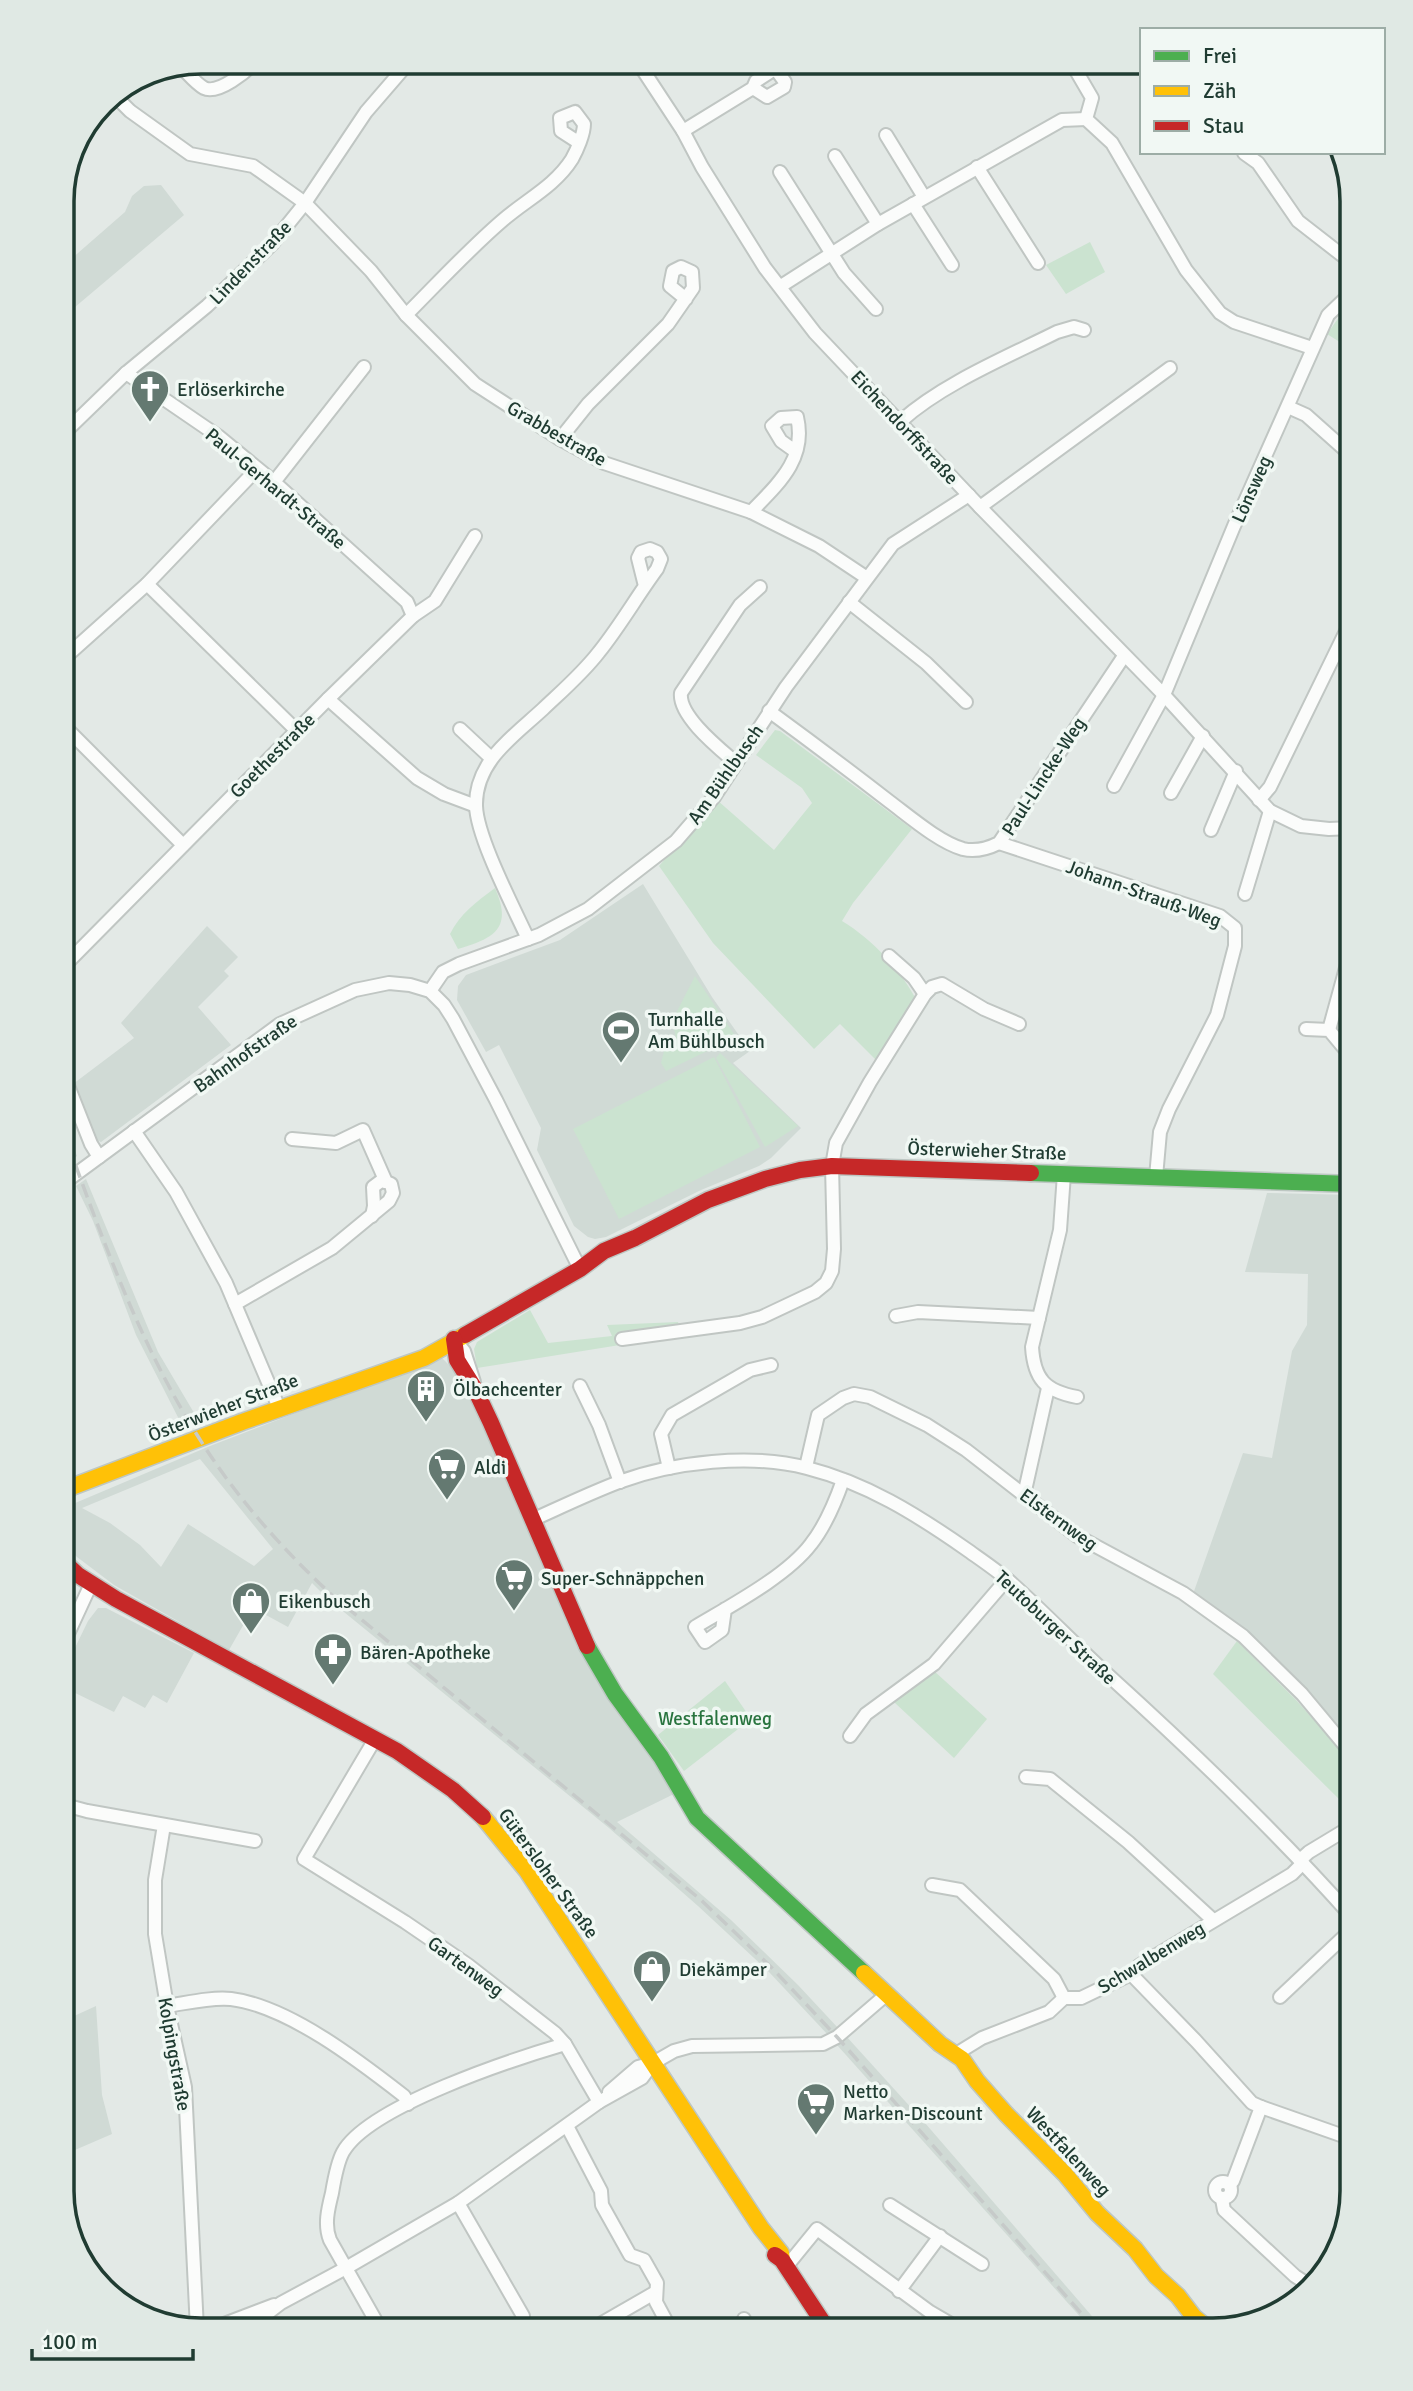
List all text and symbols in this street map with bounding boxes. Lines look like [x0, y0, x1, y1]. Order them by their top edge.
legend [1140, 28, 1385, 154]
text: Frei [1203, 43, 1237, 69]
text: Zäh [1203, 78, 1237, 104]
text: Stau [1203, 113, 1244, 139]
street label: Lindenstraße [205, 216, 297, 310]
street label: Eichendorffstraße [845, 366, 963, 490]
church icon: Erlöserkirche [129, 368, 171, 423]
place label: Erlöserkirche [177, 378, 285, 402]
street label: Grabbestraße [502, 396, 611, 472]
street label: Paul-Gerhardt-Straße [200, 423, 351, 555]
street label: Lönsweg [1227, 452, 1277, 527]
street label: Goethestraße [225, 708, 320, 803]
street label: Paul-Lincke-Weg [997, 713, 1091, 840]
street label: Am Bühlbusch [682, 720, 769, 829]
street label: Johann-Strauß-Weg [1063, 855, 1225, 933]
place label: Turnhalle Am Bühlbusch [648, 1008, 765, 1054]
street label: Bahnhofstraße [189, 1009, 302, 1098]
sports icon: Turnhalle Am Bühlbusch [600, 1009, 642, 1064]
street label: Österwieher Straße [907, 1136, 1067, 1166]
street label: Österwieher Straße [145, 1368, 302, 1448]
building icon: Ölbachcenter [405, 1368, 447, 1423]
place label: Ölbachcenter [453, 1378, 562, 1402]
supermarket icon: Aldi [426, 1446, 468, 1501]
place label: Aldi [474, 1456, 506, 1480]
street label: Elsternweg [1015, 1483, 1102, 1556]
supermarket icon: Super-Schnäppchen [493, 1557, 535, 1612]
street label: Teutoburger Straße [990, 1565, 1121, 1690]
place label: Super-Schnäppchen [541, 1567, 704, 1591]
shop icon: Eikenbusch [230, 1580, 272, 1635]
place label: Eikenbusch [278, 1590, 371, 1614]
pharmacy icon: Bären-Apotheke [312, 1631, 354, 1686]
place label: Bären-Apotheke [360, 1641, 491, 1665]
park label: Westfalenweg [658, 1707, 772, 1731]
street label: Gütersloher Straße [493, 1804, 604, 1943]
street label: Schwalbenweg [1093, 1916, 1210, 1999]
street label: Gartenweg [423, 1931, 508, 2002]
shop icon: Diekämper [631, 1948, 673, 2003]
place label: Diekämper [679, 1958, 767, 1982]
street label: Kolpingstraße [152, 1995, 196, 2113]
place label: Netto Marken-Discount [843, 2080, 983, 2126]
supermarket icon: Netto Marken-Discount [795, 2081, 837, 2136]
street label: Westfalenweg [1021, 2102, 1116, 2202]
scale bar [32, 2318, 192, 2362]
text: 100 m [42, 2329, 97, 2355]

